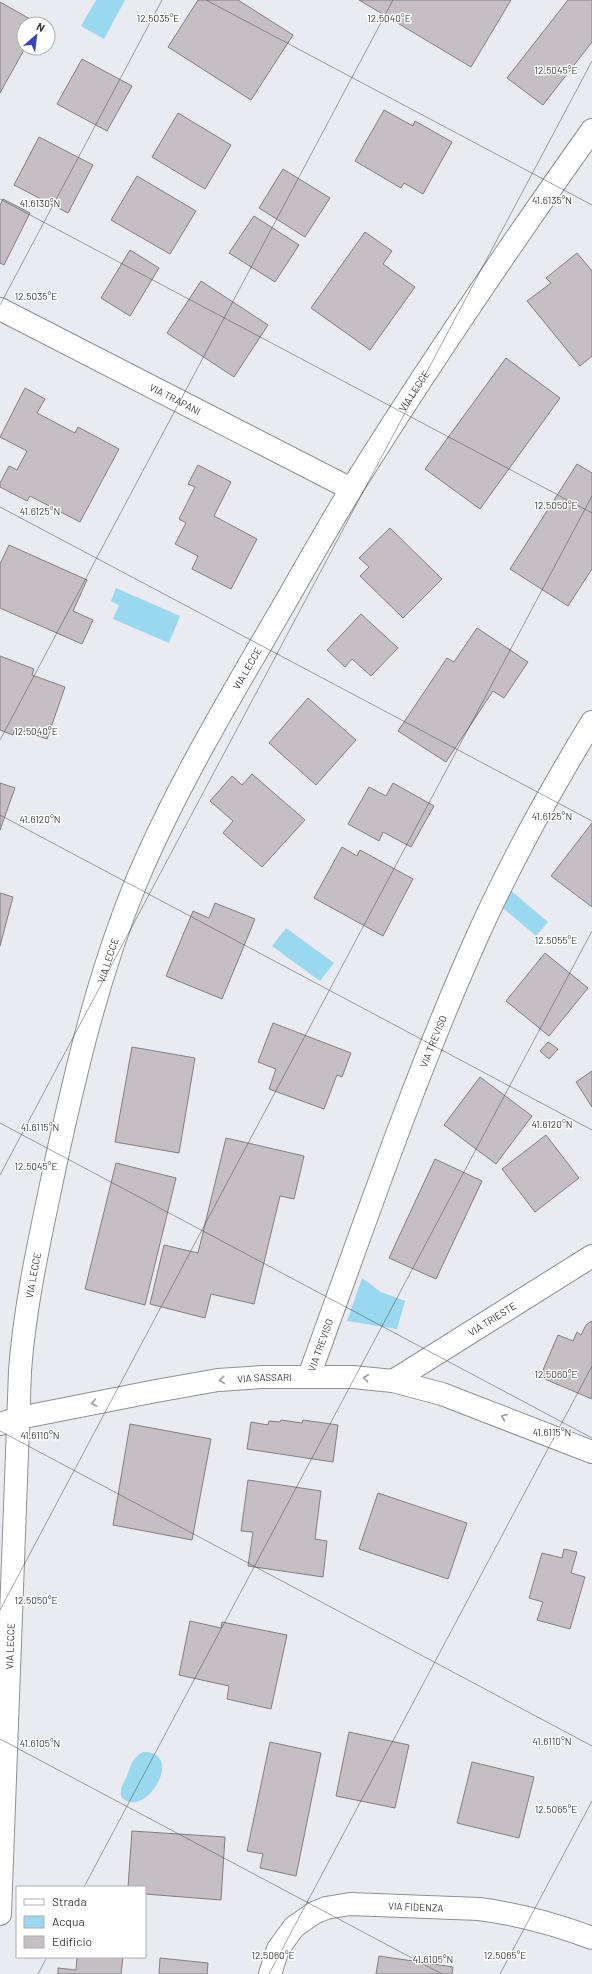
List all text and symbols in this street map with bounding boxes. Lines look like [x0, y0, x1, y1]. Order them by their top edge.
text: 12.5035°E [137, 12, 179, 24]
text: 12.5040°E [367, 12, 411, 24]
north arrow [16, 16, 56, 56]
text: N [35, 19, 47, 34]
text: 12.5045°E [535, 64, 577, 76]
text: 41.6135°N [532, 194, 572, 206]
text: 41.6130°N [20, 197, 60, 209]
text: 12.5035°E [15, 290, 57, 302]
street label: VIA LECCE [396, 368, 432, 414]
street label: VIA TRAPANI [148, 381, 203, 417]
text: 12.5050°E [534, 499, 578, 511]
text: 41.6125°N [20, 505, 60, 517]
street label: VIA LECCE [230, 645, 264, 692]
text: 12.5040°E [14, 725, 58, 737]
text: 41.6125°N [532, 810, 572, 822]
text: 41.6120°N [20, 813, 60, 825]
text: 12.5055°E [535, 934, 577, 946]
street label: VIA LECCE [95, 936, 121, 984]
street label: VIA TREVISO [417, 1013, 449, 1069]
text: 41.6120°N [532, 1118, 572, 1130]
text: 41.6115°N [21, 1121, 59, 1133]
text: 12.5045°E [15, 1160, 57, 1172]
street label: VIA LECCE [23, 1251, 43, 1299]
street label: VIA TRIESTE [466, 1299, 518, 1338]
street label: VIA TREVISO [305, 1317, 335, 1373]
text: 12.5060°E [534, 1368, 578, 1380]
street label: VIA SASSARI [237, 1371, 292, 1385]
one-way arrow [363, 1374, 369, 1383]
one-way arrow [219, 1375, 225, 1384]
one-way arrow [91, 1398, 97, 1407]
one-way arrow [500, 1414, 508, 1422]
text: 41.6115°N [533, 1426, 571, 1438]
text: 41.6110°N [20, 1429, 60, 1441]
text: 12.5050°E [14, 1594, 58, 1606]
street label: VIA LECCE [3, 1623, 17, 1670]
text: 41.6110°N [532, 1735, 572, 1747]
text: 41.6105°N [20, 1737, 60, 1749]
text: 12.5065°E [535, 1803, 577, 1815]
legend [16, 1886, 146, 1958]
text: Strada [52, 1894, 87, 1908]
street label: VIA FIDENZA [388, 1899, 444, 1914]
text: Acqua [52, 1914, 85, 1928]
text: Edificio [52, 1934, 92, 1948]
text: 12.5060°E [251, 1949, 295, 1961]
text: 12.5065°E [484, 1949, 526, 1961]
text: 41.6105°N [413, 1953, 453, 1965]

